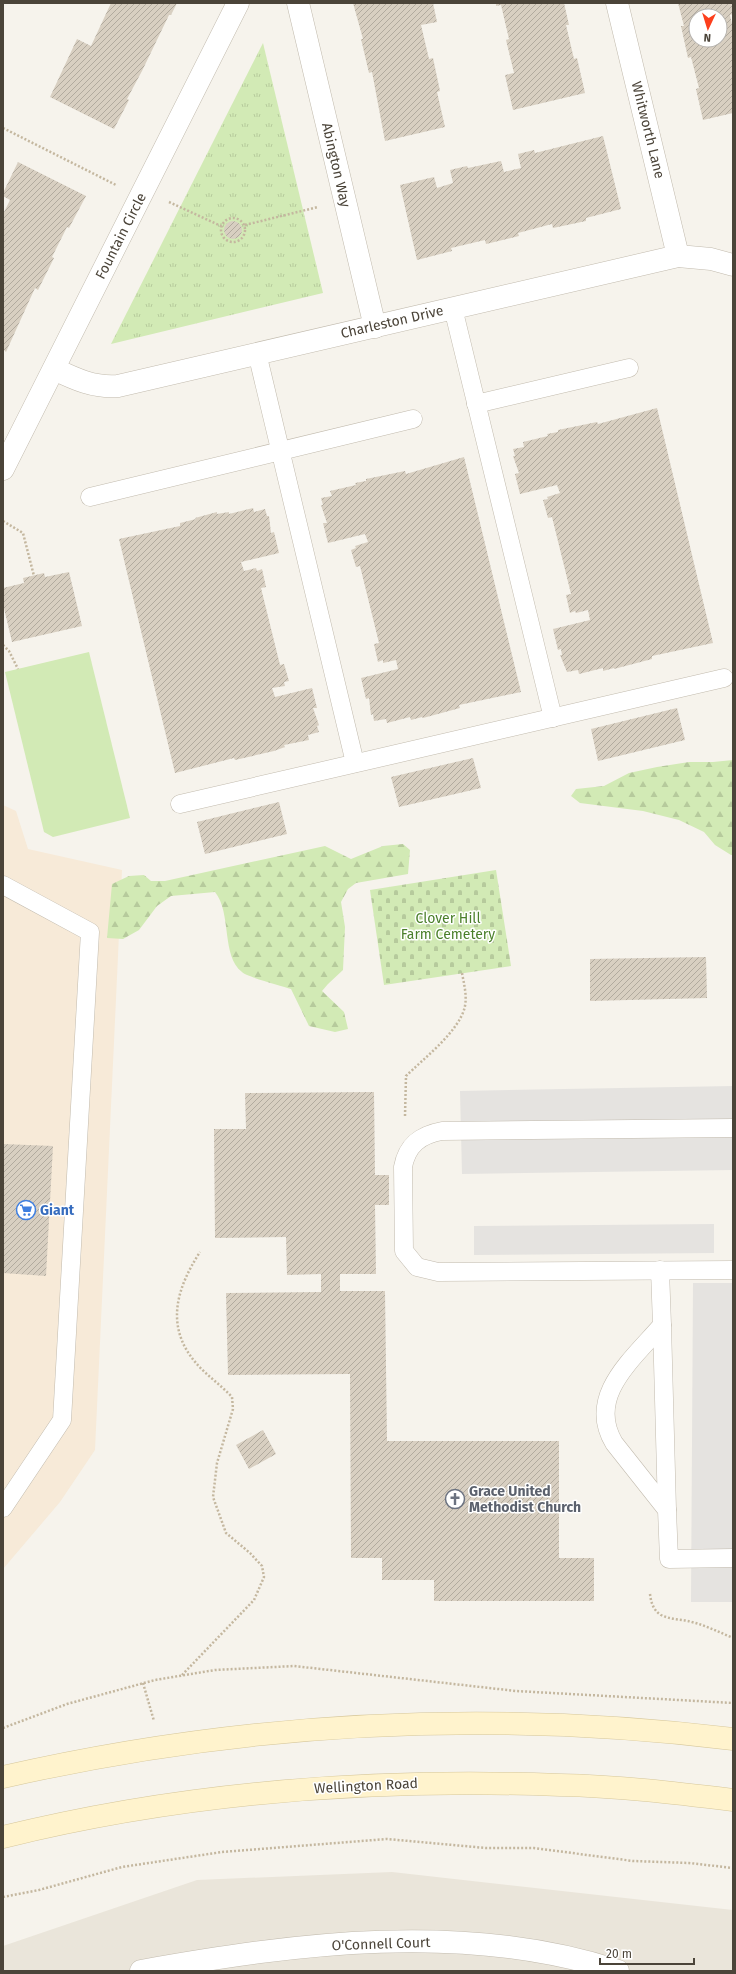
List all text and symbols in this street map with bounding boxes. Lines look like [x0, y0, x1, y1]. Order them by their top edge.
north arrow [688, 8, 728, 48]
text: N [703, 31, 711, 44]
street label: Whitworth Lane [628, 80, 668, 180]
street label: Abington Way [318, 121, 354, 209]
street label: Fountain Circle [92, 190, 150, 282]
street label: Charleston Drive [339, 302, 445, 342]
park label: Clover Hill Farm Cemetery [401, 910, 495, 943]
supermarket icon: Giant [15, 1199, 37, 1221]
place label: Giant [40, 1202, 75, 1219]
place label: Grace United Methodist Church [469, 1483, 581, 1516]
church icon: Grace United Methodist Church [444, 1488, 466, 1510]
street label: Wellington Road [314, 1775, 418, 1797]
street label: O'Connell Court [331, 1934, 432, 1954]
scale bar [600, 1940, 694, 1966]
text: 20 m [606, 1947, 632, 1961]

